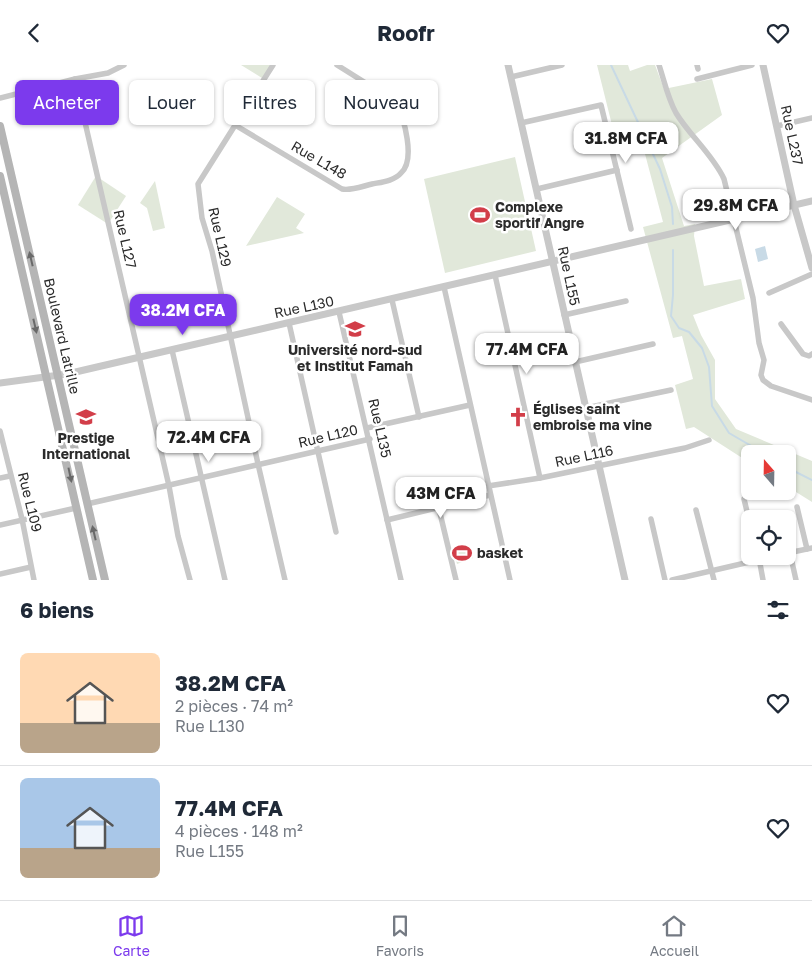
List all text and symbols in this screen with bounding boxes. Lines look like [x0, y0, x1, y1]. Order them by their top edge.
icon: back [20, 19, 48, 47]
text: Roofr [377, 19, 435, 46]
icon: heart [764, 19, 792, 47]
chip: Acheter [15, 80, 119, 125]
chip: Louer [129, 80, 214, 125]
chip: Filtres [224, 80, 315, 125]
chip: Nouveau [325, 80, 438, 125]
street label: Rue L237 [778, 103, 807, 167]
pin: 31.8M CFA [569, 121, 683, 164]
text: 31.8M CFA [584, 128, 668, 148]
street label: Rue L148 [289, 137, 350, 182]
pin: 29.8M CFA [679, 189, 793, 231]
text: 29.8M CFA [694, 195, 778, 215]
place label: Complexe sportif Angre [495, 198, 584, 231]
sports icon: Complexe sportif Angre [469, 204, 491, 226]
street label: Rue L129 [205, 205, 236, 268]
street label: Rue L127 [110, 208, 140, 270]
street label: Rue L155 [555, 245, 584, 307]
one-way arrow [27, 252, 35, 267]
street label: Boulevard Latrille [41, 276, 84, 396]
street label: Rue L130 [272, 292, 335, 321]
pin: 38.2M CFA [126, 293, 240, 336]
text: 38.2M CFA [141, 300, 225, 320]
one-way arrow [31, 318, 39, 334]
school or university icon: Université nord-sud et Institut Famah [344, 318, 366, 340]
pin: 77.4M CFA [470, 333, 584, 375]
text: 77.4M CFA [486, 339, 568, 359]
place label: Université nord-sud et Institut Famah [288, 341, 422, 374]
street label: Rue L135 [365, 397, 396, 459]
place label: Églises saint embroise ma vine [533, 400, 652, 433]
school or university icon: Prestige International [75, 406, 97, 428]
church icon: Églises saint embroise ma vine [507, 406, 529, 428]
street label: Rue L120 [296, 420, 359, 451]
pin: 72.4M CFA [152, 421, 266, 463]
text: 72.4M CFA [167, 427, 251, 447]
place label: Prestige International [42, 429, 130, 462]
street label: Rue L116 [553, 441, 615, 470]
north arrow [741, 445, 796, 500]
map controls [741, 445, 796, 565]
one-way arrow [66, 467, 74, 483]
street label: Rue L109 [15, 470, 46, 534]
pin: 43M CFA [395, 477, 487, 519]
text: 43M CFA [406, 483, 476, 503]
button: locate [741, 510, 796, 565]
one-way arrow [90, 525, 98, 540]
sports icon: basket [451, 542, 473, 564]
place label: basket [477, 544, 524, 561]
icon: filters [764, 596, 792, 624]
text: 6 biens [20, 597, 94, 623]
text: 38.2M CFA [175, 670, 286, 696]
icon: home [60, 673, 120, 733]
icon: heart [764, 689, 792, 717]
text: 2 pièces · 74 m² [175, 696, 293, 716]
text: Rue L130 [175, 716, 245, 736]
text: 77.4M CFA [175, 795, 283, 821]
icon: home [60, 798, 120, 858]
icon: heart [764, 814, 792, 842]
text: 4 pièces · 148 m² [175, 821, 303, 841]
text: Rue L155 [175, 841, 244, 861]
tab: Carte [113, 912, 150, 959]
tab: Favoris [376, 912, 424, 959]
tab: Accueil [650, 912, 699, 959]

